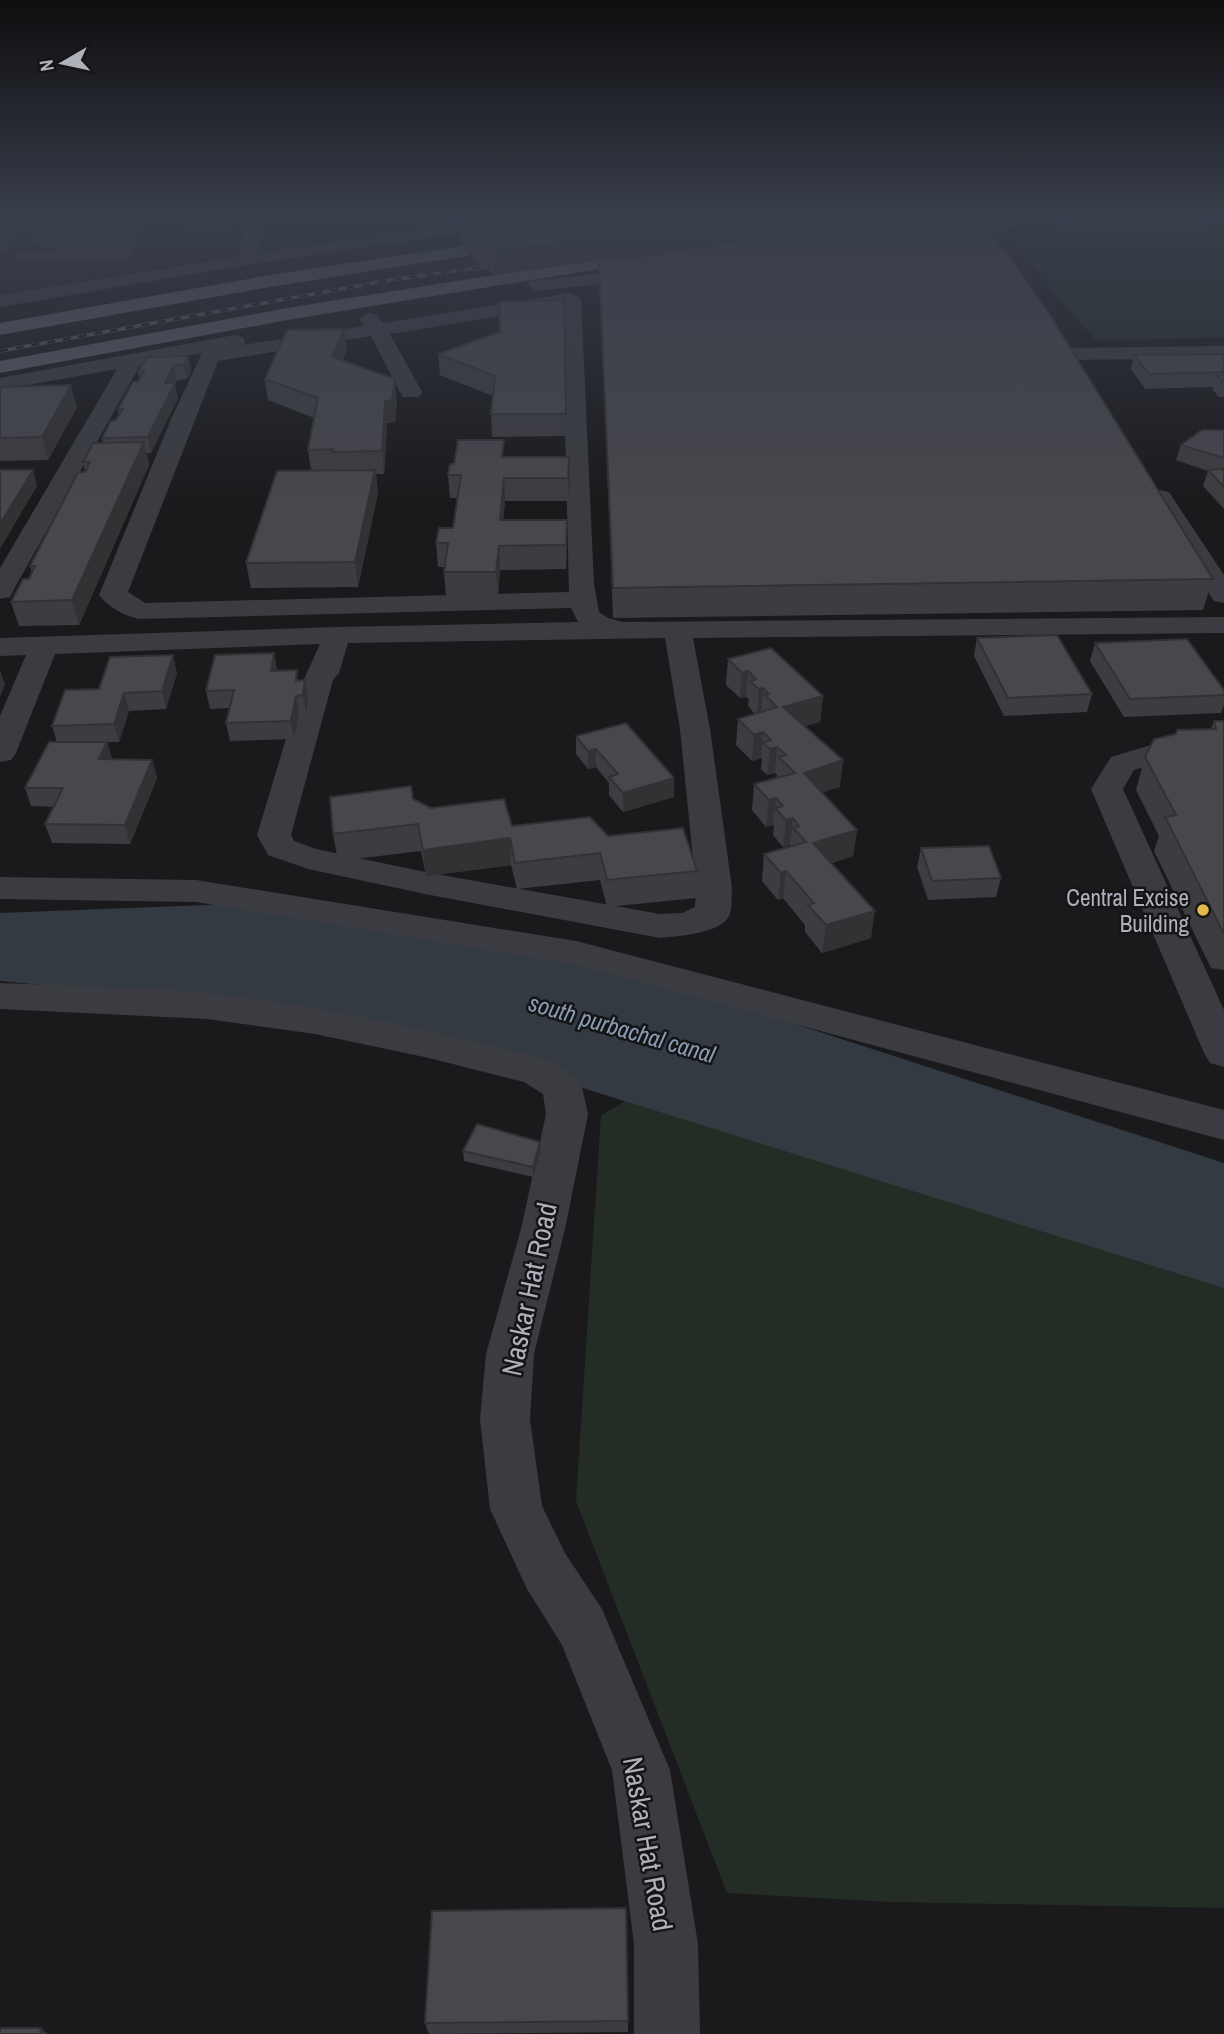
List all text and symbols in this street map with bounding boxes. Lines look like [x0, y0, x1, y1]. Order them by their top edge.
north arrow [28, 28, 98, 98]
text: N [32, 58, 60, 73]
place label: Central Excise Building [1066, 882, 1190, 939]
marker: Central Excise Building [1195, 902, 1211, 918]
water label: south purbachal canal [525, 986, 720, 1070]
street label: Naskar Hat Road [492, 1199, 566, 1379]
street label: Naskar Hat Road [614, 1754, 682, 1934]

